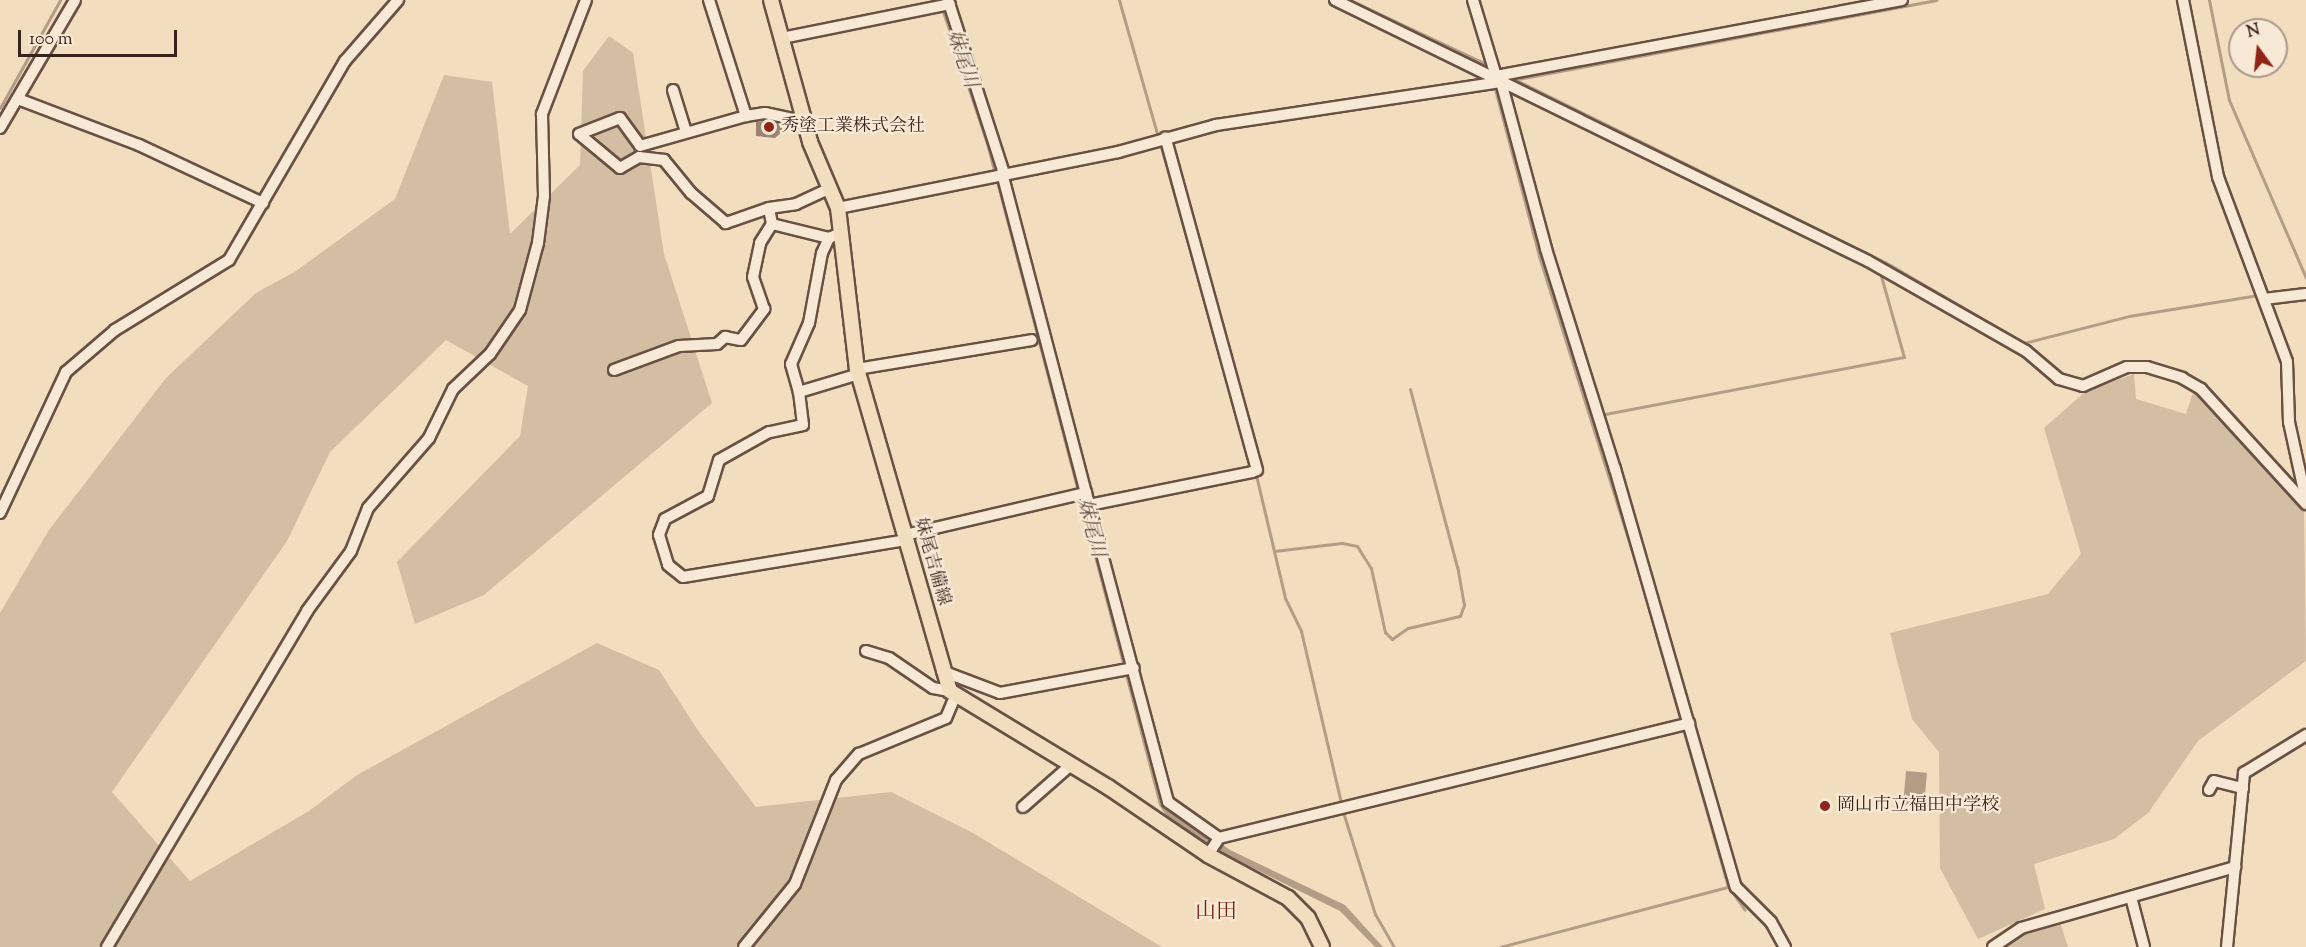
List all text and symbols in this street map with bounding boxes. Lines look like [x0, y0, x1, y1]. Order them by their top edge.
scale bar [21, 18, 180, 56]
north arrow [2228, 18, 2288, 78]
text: N [2245, 19, 2263, 45]
text: 100 m [29, 27, 73, 53]
water label: 妹尾川 [940, 27, 982, 91]
place label: 秀塗工業株式会社 [781, 116, 925, 138]
marker: 秀塗工業株式会社 [762, 120, 776, 134]
water label: 妹尾川 [1071, 496, 1109, 560]
street label: 妹尾吉備線 [908, 516, 954, 608]
place label: 岡山市立福田中学校 [1837, 795, 1999, 817]
marker: 岡山市立福田中学校 [1818, 799, 1832, 813]
district label: 山田 [1195, 899, 1237, 925]

